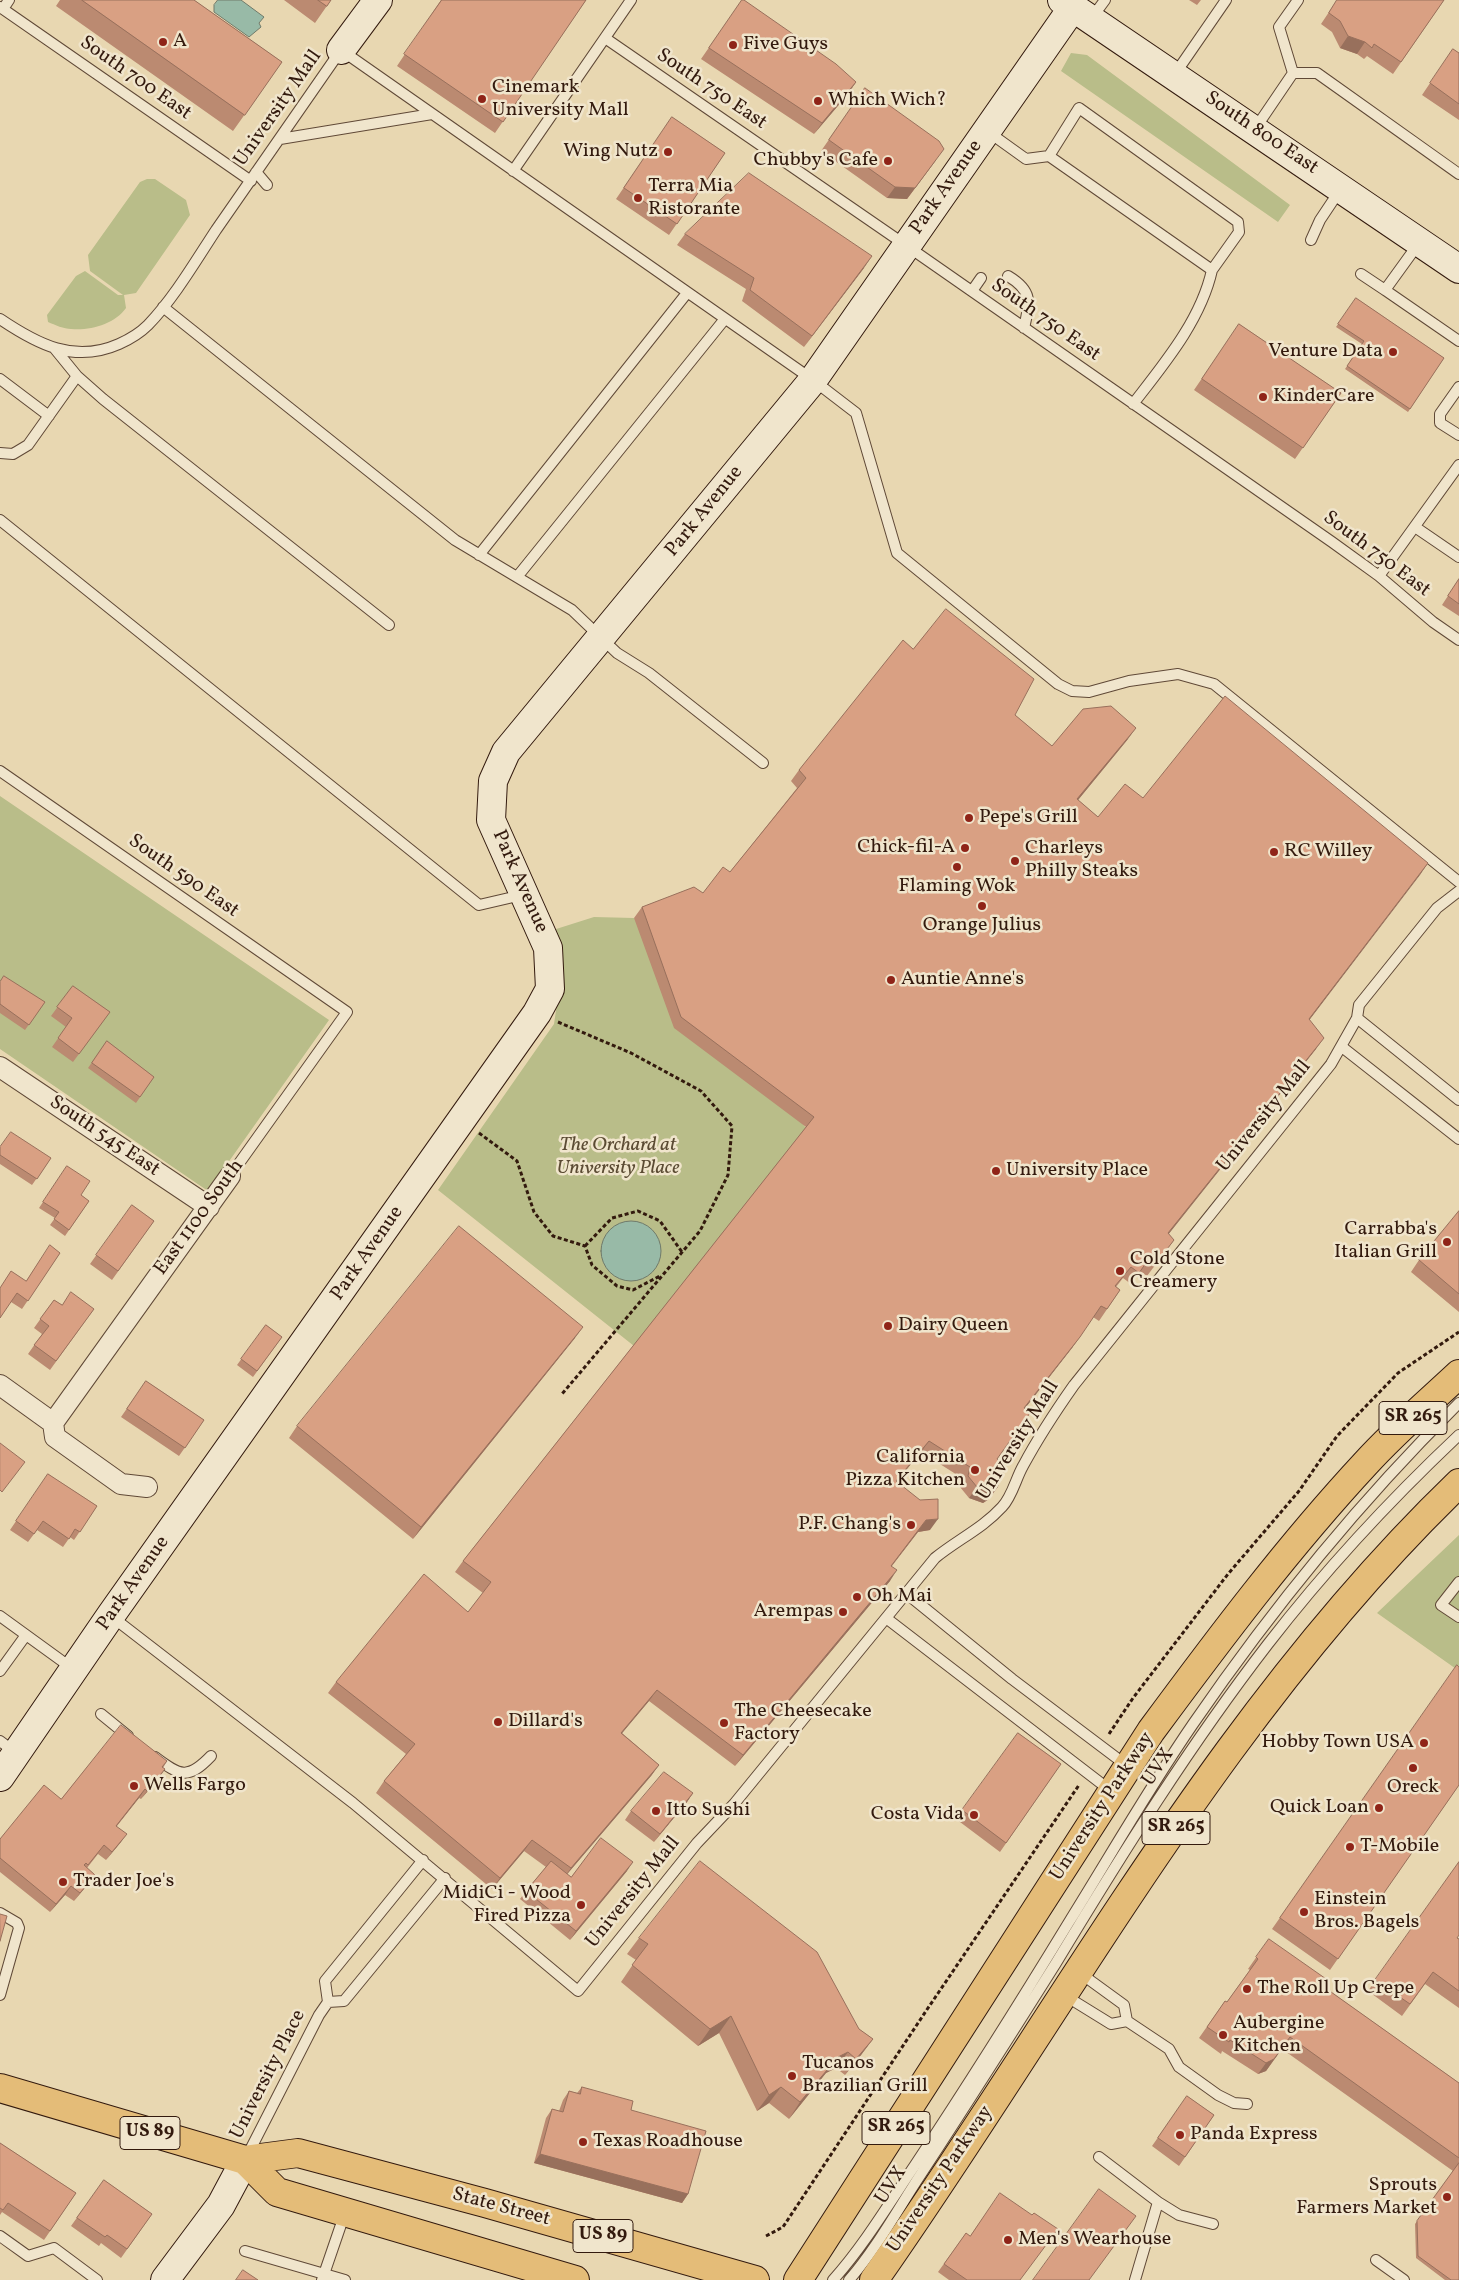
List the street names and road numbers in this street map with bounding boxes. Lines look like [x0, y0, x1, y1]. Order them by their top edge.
street label: South 700 East [75, 32, 195, 126]
street label: South 750 East [651, 44, 771, 136]
street label: University Mall [230, 46, 328, 172]
street label: South 800 East [1200, 87, 1322, 181]
street label: Park Avenue [906, 136, 988, 240]
street label: South 750 East [986, 274, 1104, 368]
street label: Park Avenue [661, 462, 749, 562]
street label: South 750 East [1318, 507, 1434, 603]
street label: Park Avenue [486, 827, 552, 937]
street label: South 590 East [123, 830, 243, 924]
street label: University Mall [1213, 1056, 1317, 1178]
street label: South 545 East [44, 1091, 164, 1183]
street label: East 1100 South [150, 1155, 250, 1281]
street label: Park Avenue [327, 1202, 409, 1306]
street label: University Mall [973, 1377, 1065, 1505]
road number: SR 265 [1379, 1402, 1447, 1435]
street label: Park Avenue [93, 1532, 175, 1636]
street label: University Parkway [1046, 1728, 1160, 1886]
street label: UVX [1138, 1744, 1180, 1792]
road number: SR 265 [1142, 1812, 1210, 1845]
street label: University Mall [582, 1832, 686, 1954]
street label: University Place [226, 2006, 312, 2144]
street label: University Parkway [883, 2102, 999, 2258]
road number: SR 265 [862, 2112, 930, 2144]
road number: US 89 [120, 2116, 180, 2150]
street label: UVX [871, 2162, 913, 2210]
street label: State Street [449, 2183, 553, 2233]
road number: US 89 [573, 2220, 633, 2252]

